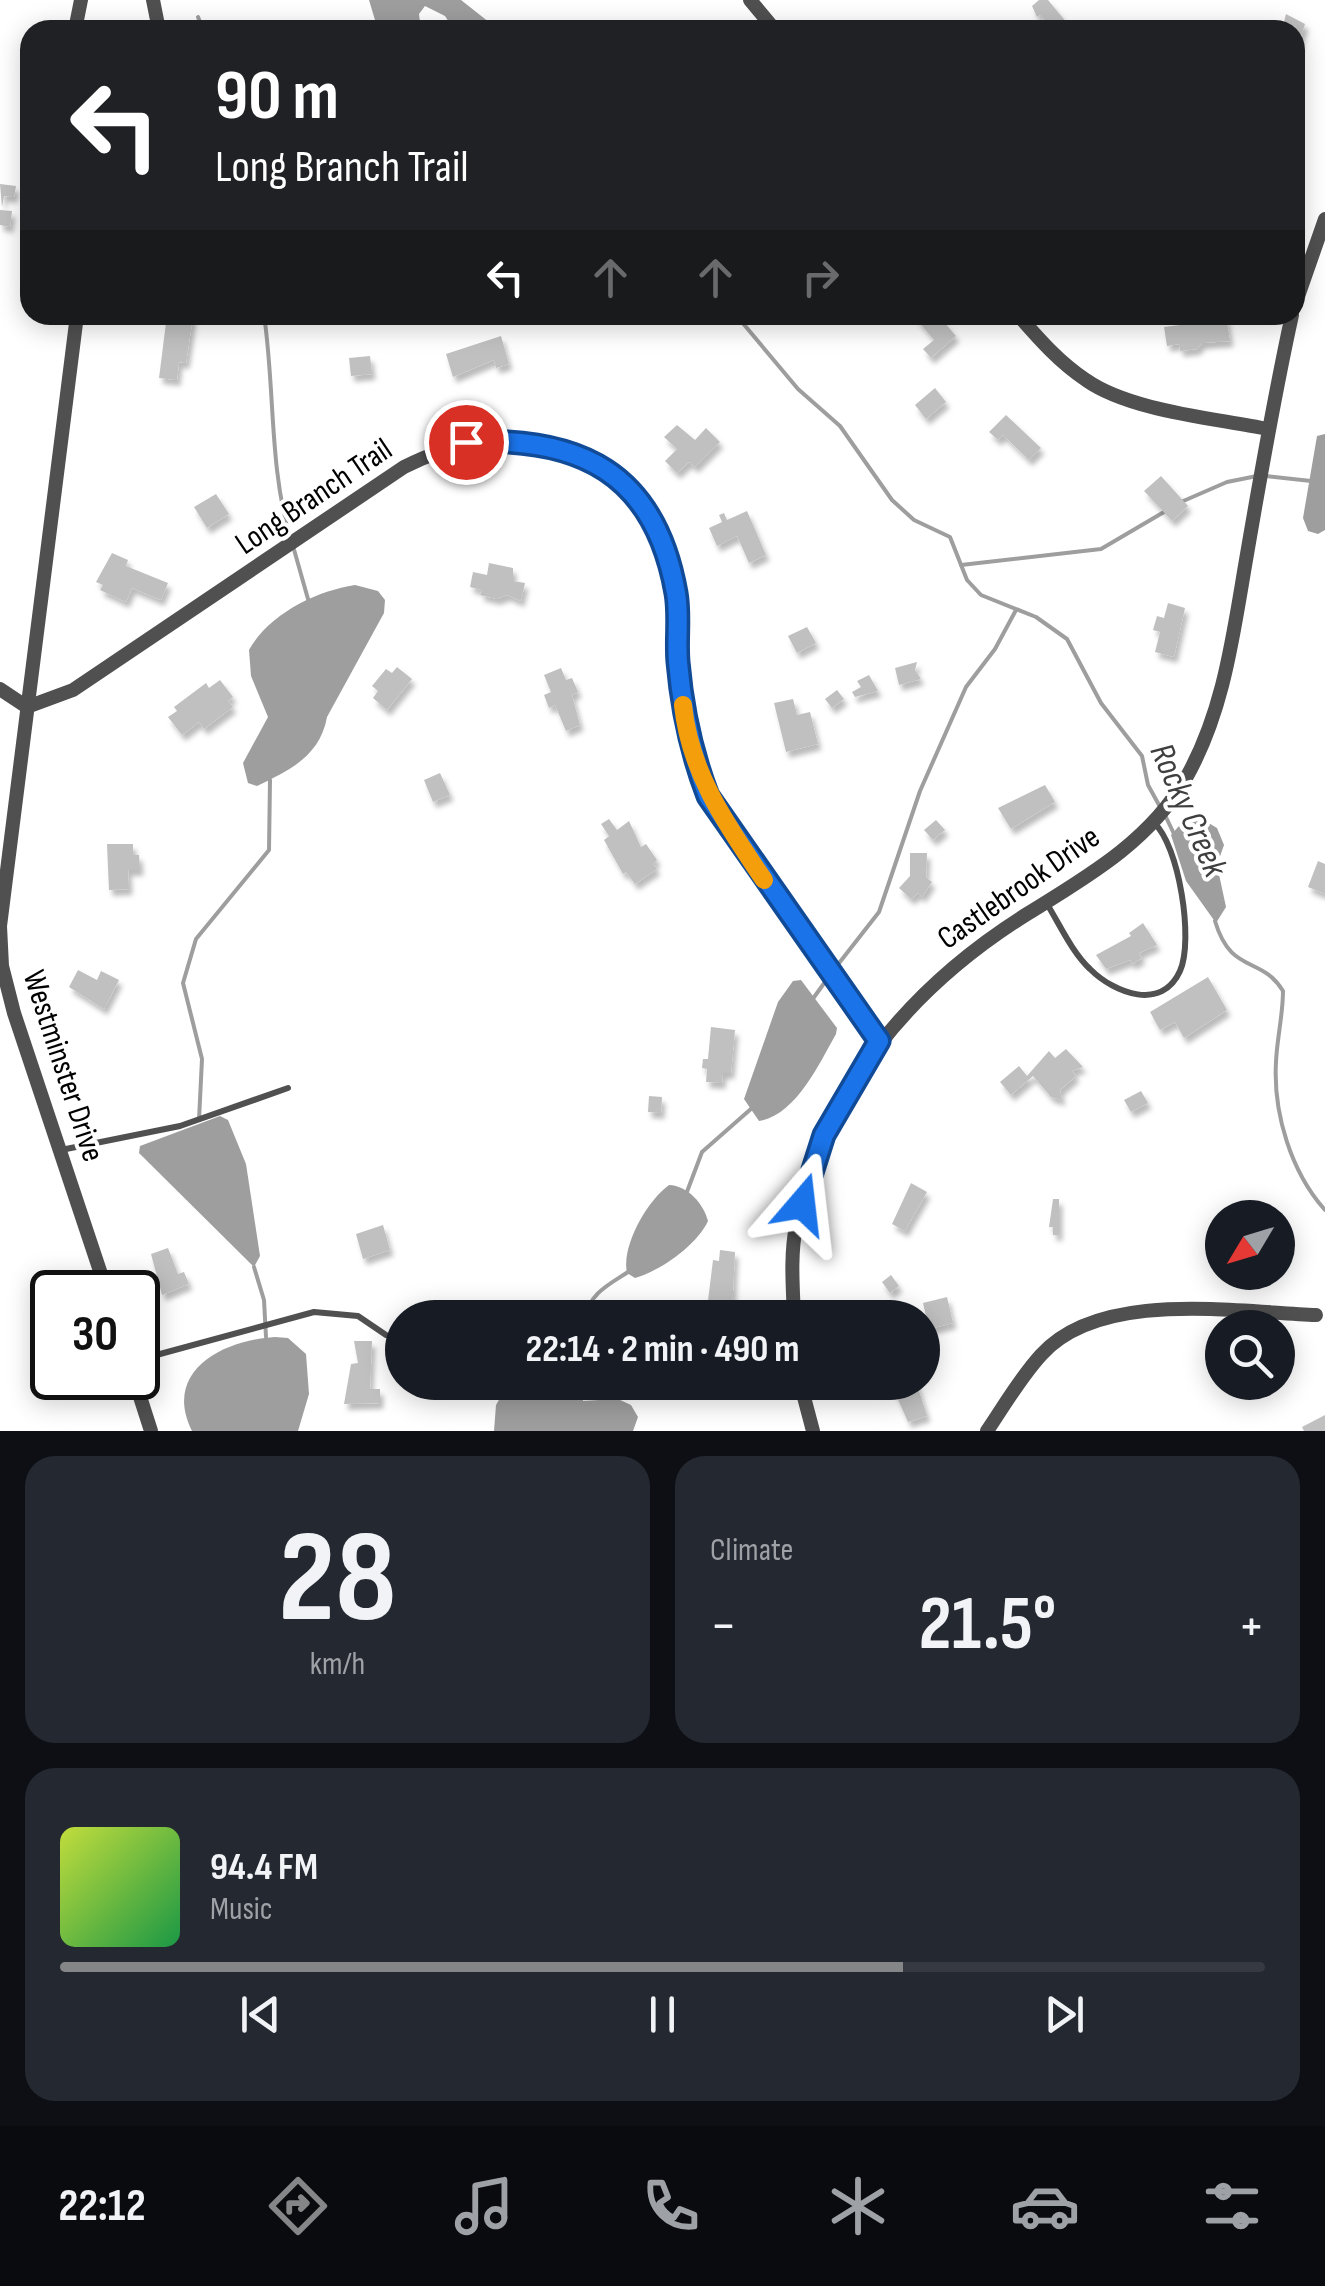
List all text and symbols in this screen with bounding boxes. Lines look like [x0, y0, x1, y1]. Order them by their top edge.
text: 90 m [215, 55, 339, 139]
icon: left [50, 60, 180, 190]
text: Long Branch Trail [215, 140, 469, 195]
icon: left [478, 250, 533, 305]
icon: ahead [583, 250, 638, 305]
icon: ahead [688, 250, 743, 305]
icon: right [793, 250, 848, 305]
pin [424, 400, 509, 485]
icon: arrive [439, 415, 494, 470]
street label: Long Branch Trail [228, 430, 400, 564]
water label: Rocky Creek [1140, 737, 1237, 884]
street label: Castlebrook Drive [930, 818, 1108, 958]
street label: Westminster Drive [14, 966, 112, 1166]
position arrow [750, 1152, 854, 1256]
north arrow [1205, 1200, 1295, 1290]
map controls [1205, 1200, 1295, 1400]
speed limit sign: 30 [30, 1270, 160, 1400]
button: search [1205, 1310, 1295, 1400]
text: 22:14 · 2 min · 490 m [526, 1327, 799, 1372]
text: 28 [278, 1502, 397, 1658]
text: Climate [710, 1531, 793, 1570]
text: 21.5° [919, 1580, 1056, 1671]
text: − [710, 1593, 737, 1660]
text: + [1238, 1593, 1265, 1660]
text: km/h [310, 1645, 365, 1684]
text: 94.4 FM [210, 1845, 318, 1890]
text: Music [210, 1890, 273, 1929]
icon: previous [233, 1987, 288, 2042]
icon: pause [635, 1987, 690, 2042]
icon: next [1037, 1987, 1092, 2042]
icon: directions [263, 2171, 333, 2241]
icon: music [449, 2171, 519, 2241]
icon: phone [636, 2171, 706, 2241]
icon: climate [823, 2171, 893, 2241]
icon: car [1010, 2171, 1080, 2241]
icon: filters [1197, 2171, 1267, 2241]
text: 22:12 [58, 2179, 146, 2234]

